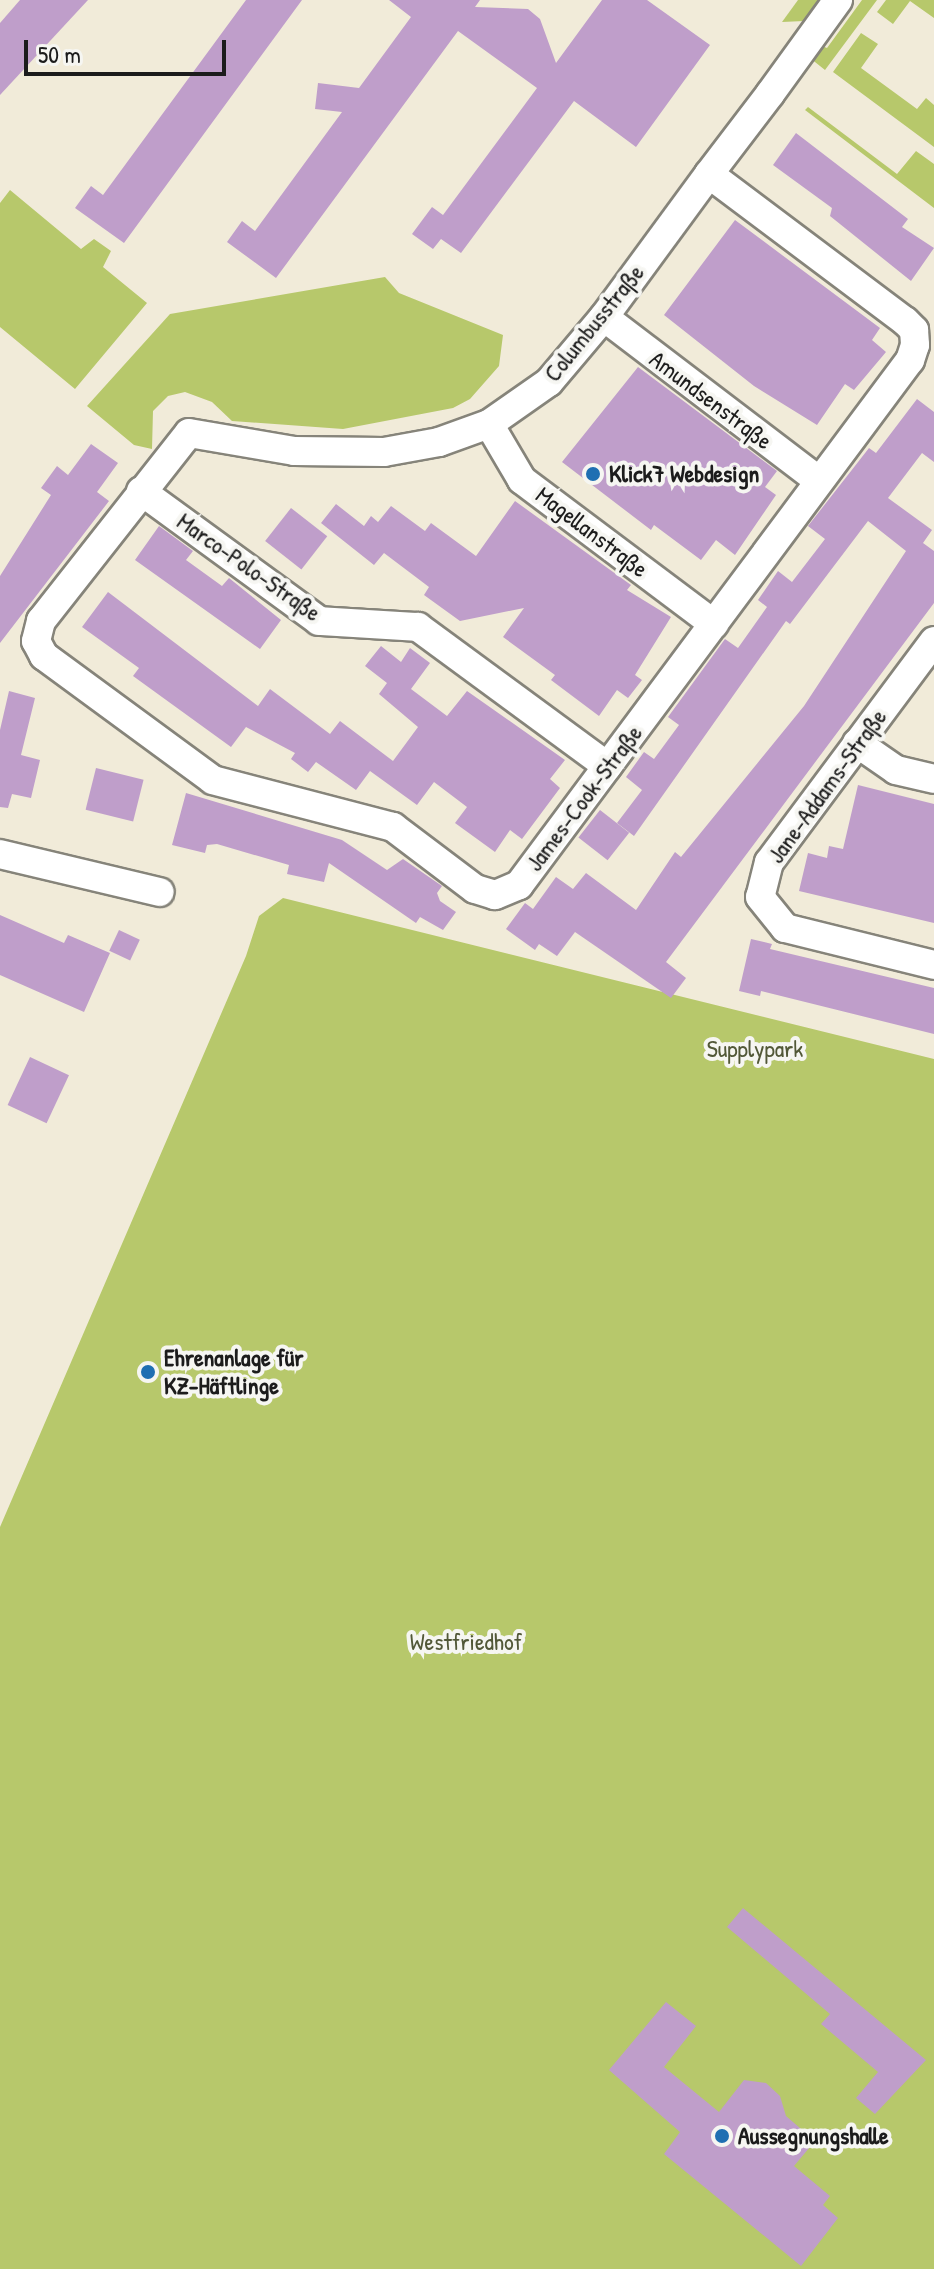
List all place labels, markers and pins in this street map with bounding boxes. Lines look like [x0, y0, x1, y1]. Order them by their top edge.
place label: Klick7 Webdesign [609, 460, 759, 488]
marker: Klick7 Webdesign [584, 465, 602, 483]
place label: Ehrenanlage für KZ-Häftlinge [164, 1344, 304, 1400]
marker: Ehrenanlage für KZ-Häftlinge [139, 1363, 157, 1381]
place label: Aussegnungshalle [738, 2122, 889, 2150]
marker: Aussegnungshalle [713, 2127, 731, 2145]

